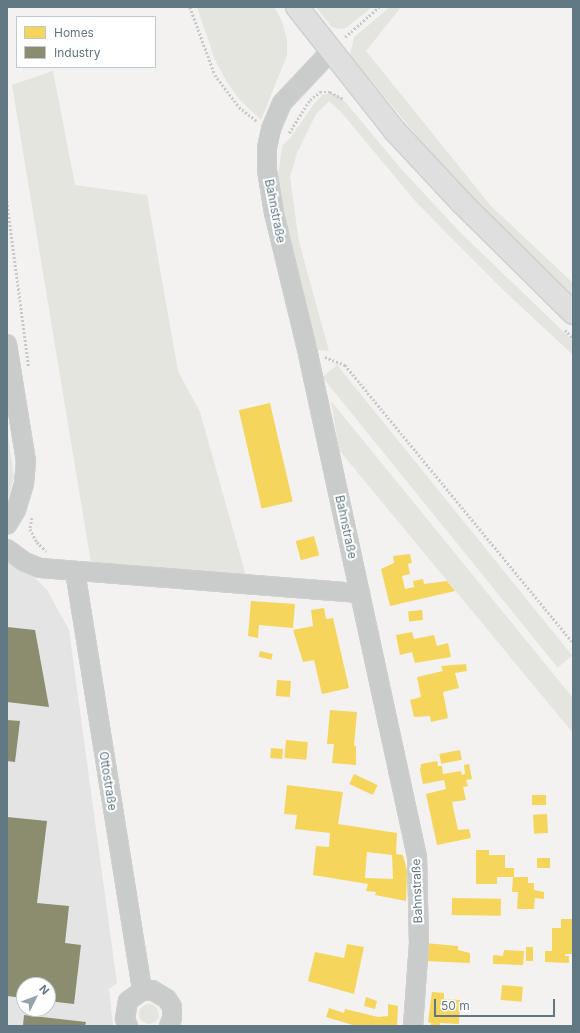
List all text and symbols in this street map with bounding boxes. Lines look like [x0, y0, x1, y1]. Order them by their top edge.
legend [16, 16, 156, 68]
text: Homes [54, 25, 94, 40]
text: Industry [54, 45, 100, 60]
street label: Bahnstraße [262, 178, 288, 244]
street label: Bahnstraße [332, 494, 360, 560]
street label: Ottostraße [96, 750, 120, 812]
street label: Bahnstraße [409, 858, 425, 924]
north arrow [16, 977, 56, 1017]
text: N [36, 982, 52, 997]
scale bar [436, 991, 557, 1017]
text: 50 m [441, 998, 470, 1013]

